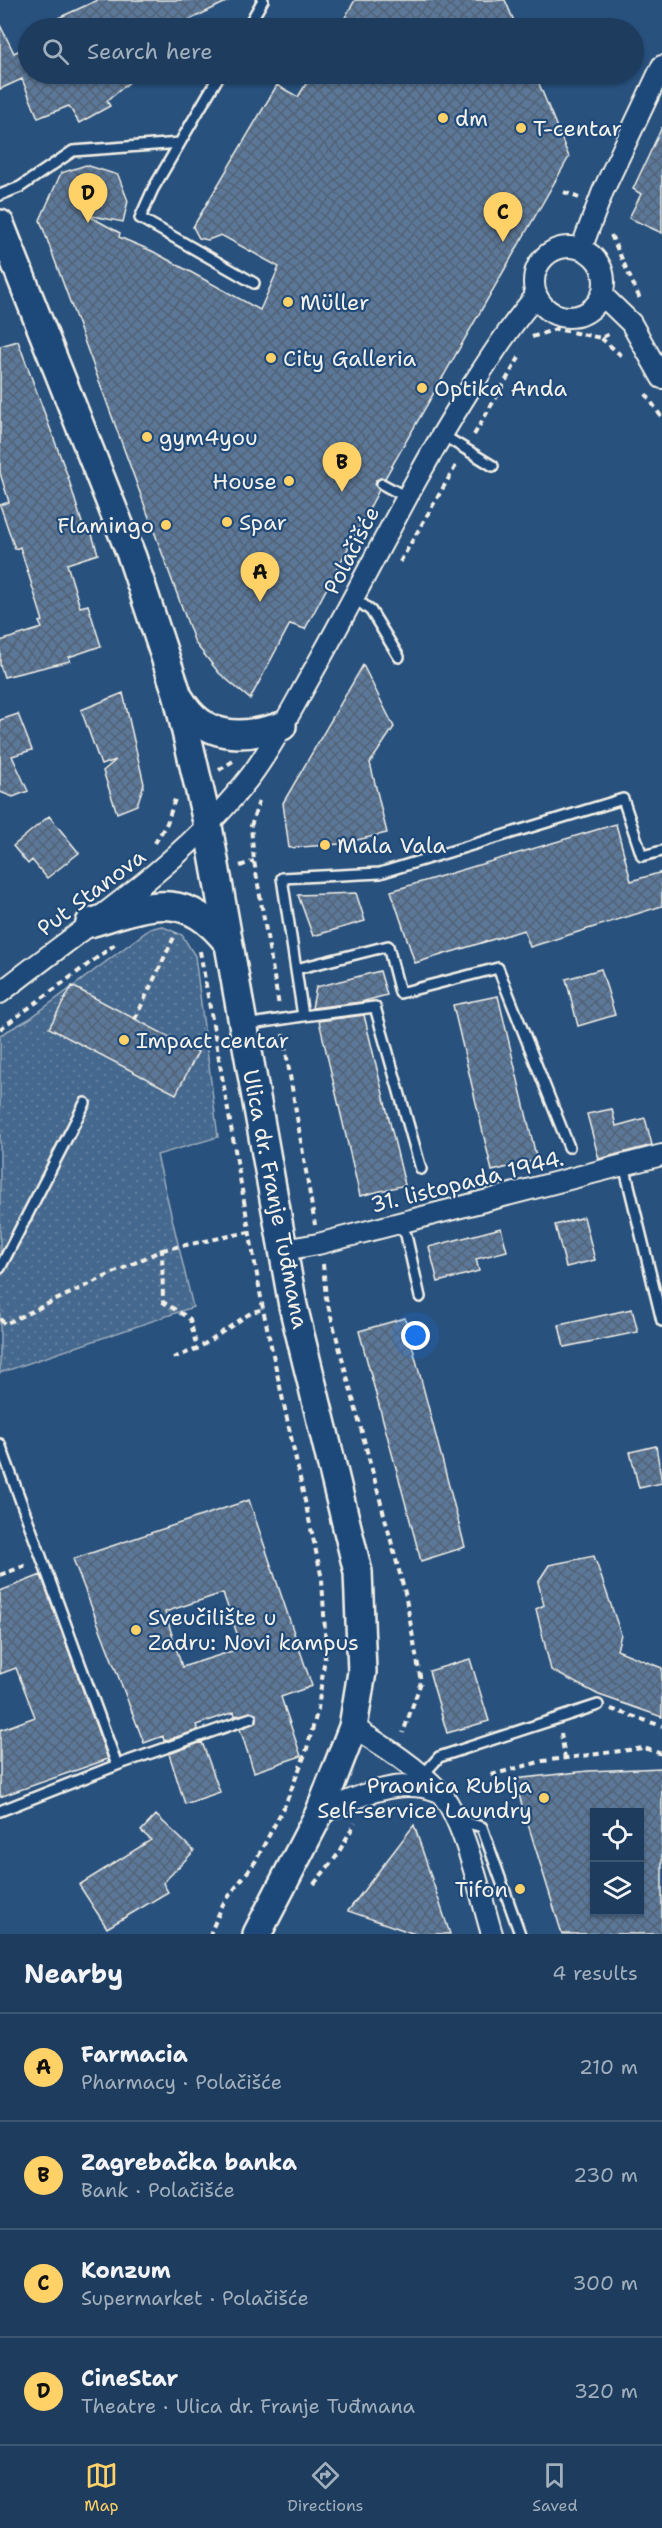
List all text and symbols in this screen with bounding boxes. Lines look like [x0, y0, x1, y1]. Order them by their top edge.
search box [18, 18, 644, 84]
icon: search [39, 35, 72, 68]
text: Search here [87, 37, 213, 66]
place label: dm [455, 104, 488, 133]
marker: dm [436, 111, 450, 125]
place label: T-centar [533, 114, 622, 143]
marker: T-centar [514, 121, 528, 135]
pin: D [68, 174, 107, 223]
pin: C [484, 192, 522, 242]
place label: Müller [300, 288, 369, 317]
marker: Müller [281, 295, 295, 309]
place label: City Galleria [283, 344, 417, 373]
marker: City Galleria [264, 351, 278, 365]
place label: Optika Anda [434, 374, 568, 403]
marker: Optika Anda [415, 381, 429, 395]
place label: gym4you [159, 423, 258, 452]
marker: gym4you [140, 430, 154, 444]
pin: B [322, 442, 362, 492]
place label: House [212, 467, 277, 496]
marker: House [282, 474, 296, 488]
street label: Polačišće [317, 501, 386, 599]
place label: Spar [239, 508, 287, 537]
place label: Flamingo [57, 511, 154, 540]
marker: Spar [220, 515, 234, 529]
marker: Flamingo [159, 518, 173, 532]
pin: A [240, 552, 280, 602]
place label: Mala Vala [337, 831, 446, 860]
marker: Mala Vala [318, 838, 332, 852]
street label: Put Stanova [31, 842, 152, 943]
place label: Impact centar [136, 1026, 289, 1055]
marker: Impact centar [117, 1033, 131, 1047]
street label: Ulica dr. Franje Tuđmana [236, 1067, 315, 1332]
street label: 31. listopada 1944. [367, 1143, 567, 1220]
your location [401, 1321, 430, 1350]
place label: Sveučilište u Zadru: Novi kampus [148, 1603, 359, 1657]
marker: Sveučilište u Zadru: Novi kampus [129, 1623, 143, 1637]
place label: Praonica Rublja Self-service Laundry [317, 1771, 532, 1825]
marker: Praonica Rublja Self-service Laundry [537, 1791, 551, 1805]
map controls [590, 1808, 644, 1916]
button: locate [590, 1808, 644, 1862]
button: layers [590, 1862, 644, 1916]
place label: Tifon [455, 1875, 508, 1904]
marker: Tifon [513, 1882, 527, 1896]
text: Nearby [24, 1956, 123, 1991]
text: 4 results [552, 1960, 638, 1986]
text: Farmacia [81, 2040, 188, 2069]
text: A [36, 2054, 51, 2080]
text: 210 m [579, 2054, 638, 2080]
text: Pharmacy · Polačišće [81, 2069, 282, 2095]
text: Zagrebačka banka [81, 2148, 297, 2177]
text: B [37, 2162, 50, 2188]
text: 230 m [573, 2162, 638, 2188]
text: Bank · Polačišće [81, 2177, 235, 2203]
text: Konzum [81, 2256, 171, 2285]
text: C [37, 2270, 50, 2296]
text: 300 m [572, 2270, 638, 2296]
text: Supermarket · Polačišće [81, 2285, 309, 2311]
text: CineStar [81, 2364, 178, 2393]
text: D [36, 2378, 51, 2404]
text: 320 m [574, 2378, 638, 2404]
text: Theatre · Ulica dr. Franje Tuđmana [81, 2393, 415, 2419]
tab: Map [84, 2459, 119, 2516]
tab: Directions [287, 2459, 364, 2516]
tab: Saved [532, 2459, 578, 2516]

